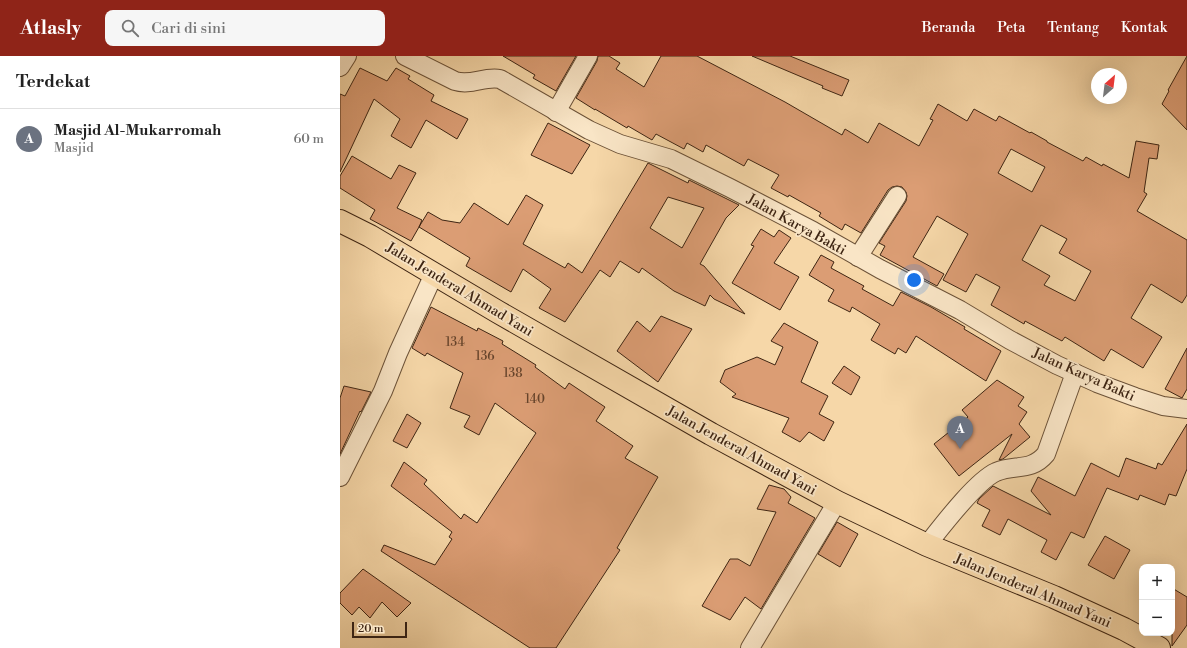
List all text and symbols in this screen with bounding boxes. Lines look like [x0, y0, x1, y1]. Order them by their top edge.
search box [105, 10, 385, 46]
text: Atlasly [20, 16, 81, 40]
icon: search [119, 17, 141, 39]
text: Cari di sini [151, 19, 226, 38]
text: Beranda [922, 19, 975, 37]
text: Peta [997, 19, 1025, 37]
text: Tentang [1047, 19, 1099, 37]
text: Kontak [1121, 19, 1167, 37]
north arrow [1091, 68, 1127, 104]
text: Terdekat [16, 71, 90, 93]
text: Masjid Al-Mukarromah [54, 121, 221, 140]
text: A [24, 131, 34, 147]
text: 60 m [293, 131, 324, 147]
text: Masjid [54, 140, 94, 156]
street label: Jalan Karya Bakti [743, 190, 849, 260]
street label: Jalan Jenderal Ahmad Yani [382, 238, 537, 341]
your location [904, 270, 924, 290]
house number: 134 [445, 335, 465, 350]
street label: Jalan Karya Bakti [1029, 344, 1138, 406]
house number: 136 [475, 349, 495, 364]
house number: 138 [503, 366, 523, 381]
house number: 140 [525, 392, 545, 407]
street label: Jalan Jenderal Ahmad Yani [663, 402, 820, 500]
pin: A [947, 416, 973, 449]
street label: Jalan Jenderal Ahmad Yani [951, 549, 1114, 632]
map controls [1139, 564, 1175, 636]
button: + [1139, 564, 1175, 600]
button: − [1139, 600, 1175, 636]
scale bar [352, 620, 407, 639]
text: 20 m [358, 622, 383, 636]

